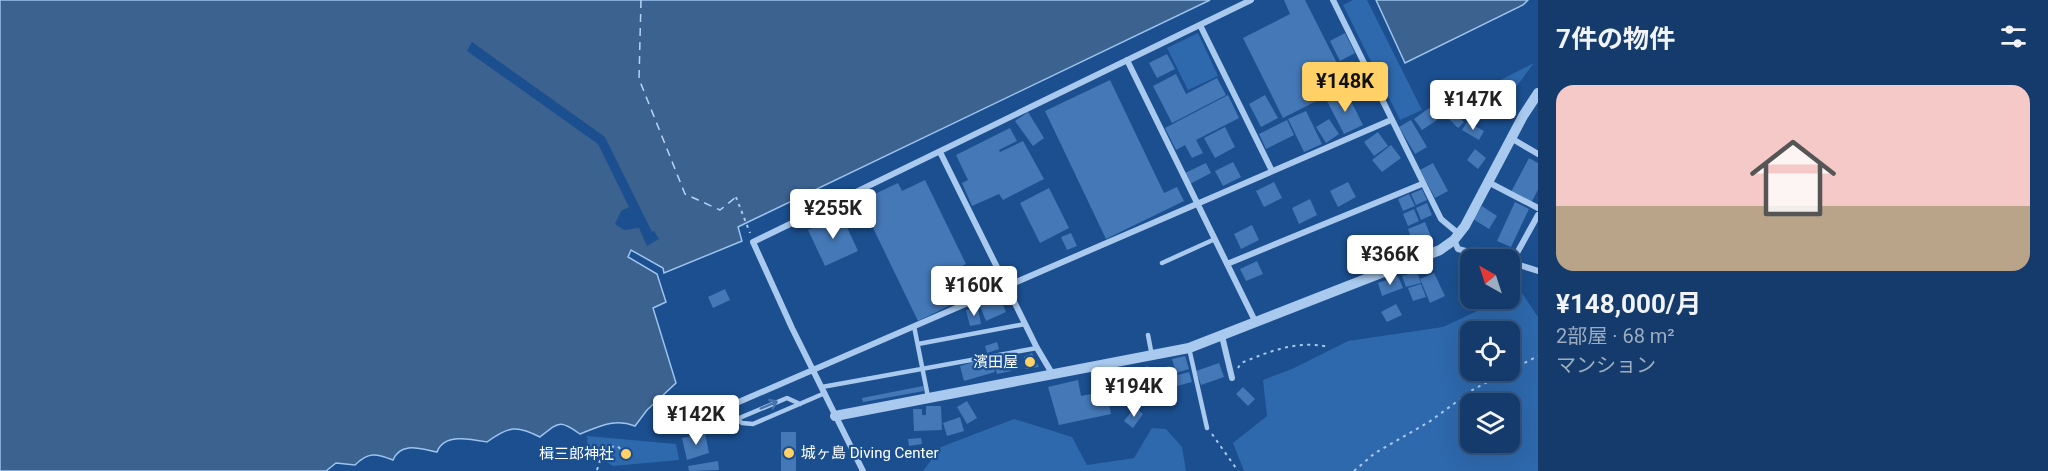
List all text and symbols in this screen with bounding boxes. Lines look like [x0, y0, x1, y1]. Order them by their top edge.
icon: filters [1997, 20, 2030, 53]
text: 7件の物件 [1556, 24, 1675, 54]
pin: ¥148K [1303, 62, 1387, 113]
text: ¥148K [1316, 69, 1374, 93]
pin: ¥147K [1431, 80, 1515, 131]
text: ¥147K [1444, 87, 1502, 111]
icon: home [1739, 124, 1847, 232]
pin: ¥255K [791, 189, 875, 240]
text: ¥255K [804, 196, 862, 220]
pin: ¥366K [1348, 235, 1432, 286]
text: ¥366K [1361, 242, 1419, 266]
north arrow [1460, 249, 1520, 309]
map controls [1460, 249, 1520, 453]
pin: ¥160K [932, 266, 1016, 317]
text: ¥160K [945, 273, 1003, 297]
text: ¥148,000/月 [1556, 289, 1702, 319]
button: locate [1460, 321, 1520, 381]
text: 2部屋 · 68 m² [1556, 324, 1675, 348]
place label: 濱田屋 [973, 353, 1018, 371]
text: マンション [1556, 353, 1656, 377]
marker: 濱田屋 [1023, 355, 1037, 369]
pin: ¥194K [1092, 367, 1176, 418]
text: ¥194K [1105, 374, 1163, 398]
button: layers [1460, 393, 1520, 453]
pin: ¥142K [654, 395, 738, 446]
one-way arrow [759, 399, 777, 411]
text: ¥142K [667, 402, 725, 426]
place label: 城ヶ島 Diving Center [801, 444, 939, 462]
place label: 楫三郎神社 [539, 445, 614, 463]
marker: 城ヶ島 Diving Center [782, 446, 796, 460]
marker: 楫三郎神社 [619, 447, 633, 461]

